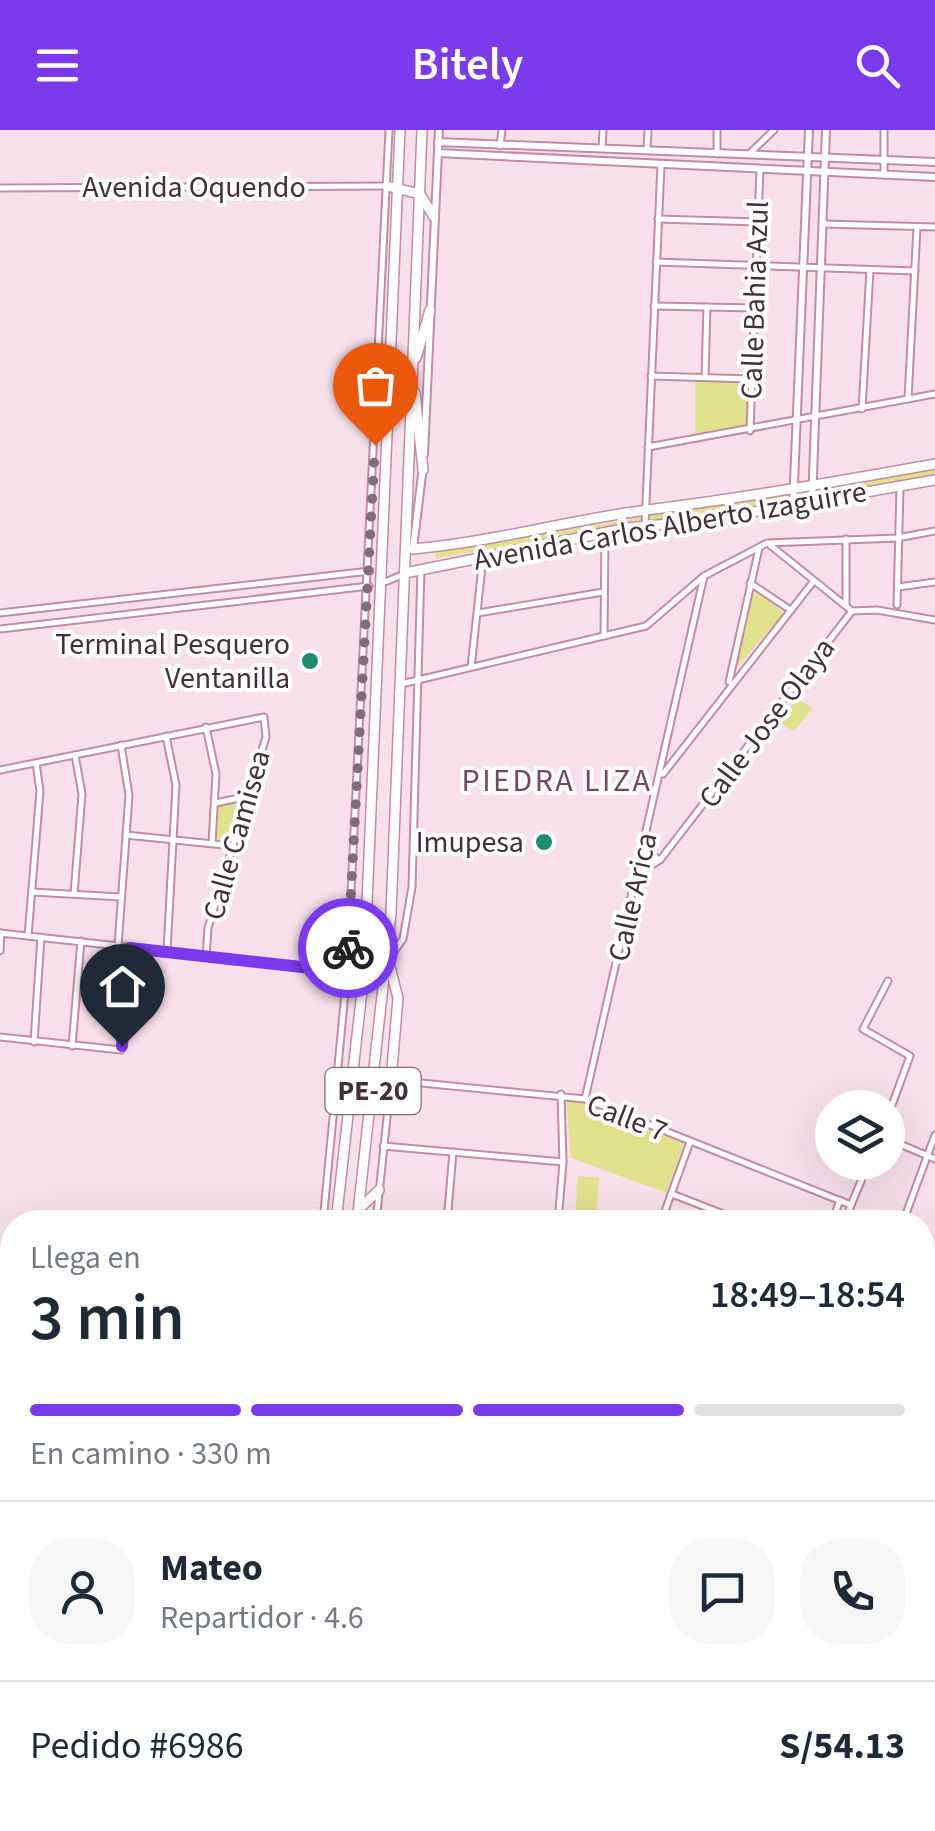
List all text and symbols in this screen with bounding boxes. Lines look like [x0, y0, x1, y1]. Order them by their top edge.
text: Bitely [412, 33, 523, 97]
icon: menu [30, 38, 85, 93]
icon: search [850, 38, 905, 93]
street label: Avenida Oquendo [82, 166, 306, 209]
street label: Calle Bahia Azul [730, 200, 780, 400]
pin [333, 343, 418, 446]
icon: bag [348, 358, 403, 413]
street label: Avenida Carlos Alberto Izaguirre [470, 470, 870, 582]
place label: Terminal Pesquero Ventanilla [55, 623, 290, 700]
street label: Calle Jose Olaya [689, 629, 845, 817]
marker: Terminal Pesquero Ventanilla [299, 650, 321, 672]
street label: Calle Camisea [192, 745, 282, 925]
district label: PIEDRA LIZA [462, 758, 652, 804]
place label: Imupesa [416, 821, 524, 864]
street label: Calle Arica [597, 828, 669, 966]
marker: Imupesa [533, 831, 555, 853]
courier [298, 898, 398, 998]
icon: bike [321, 921, 376, 976]
pin [80, 944, 165, 1047]
icon: home [95, 959, 150, 1014]
road number: PE-20 [326, 1068, 420, 1114]
street label: Calle 7 [580, 1083, 674, 1153]
map controls [815, 1090, 905, 1180]
button: layers [815, 1090, 905, 1180]
text: Llega en [30, 1235, 141, 1281]
text: 18:49–18:54 [710, 1268, 905, 1322]
text: 3 min [30, 1272, 185, 1365]
text: En camino · 330 m [30, 1431, 272, 1477]
button: person [30, 1539, 135, 1644]
button: chat [670, 1539, 775, 1644]
button: phone [800, 1539, 905, 1644]
text: Mateo [160, 1541, 263, 1595]
text: Repartidor · 4.6 [160, 1595, 364, 1641]
text: Pedido #6986 [30, 1719, 244, 1773]
text: S/54.13 [779, 1719, 905, 1773]

